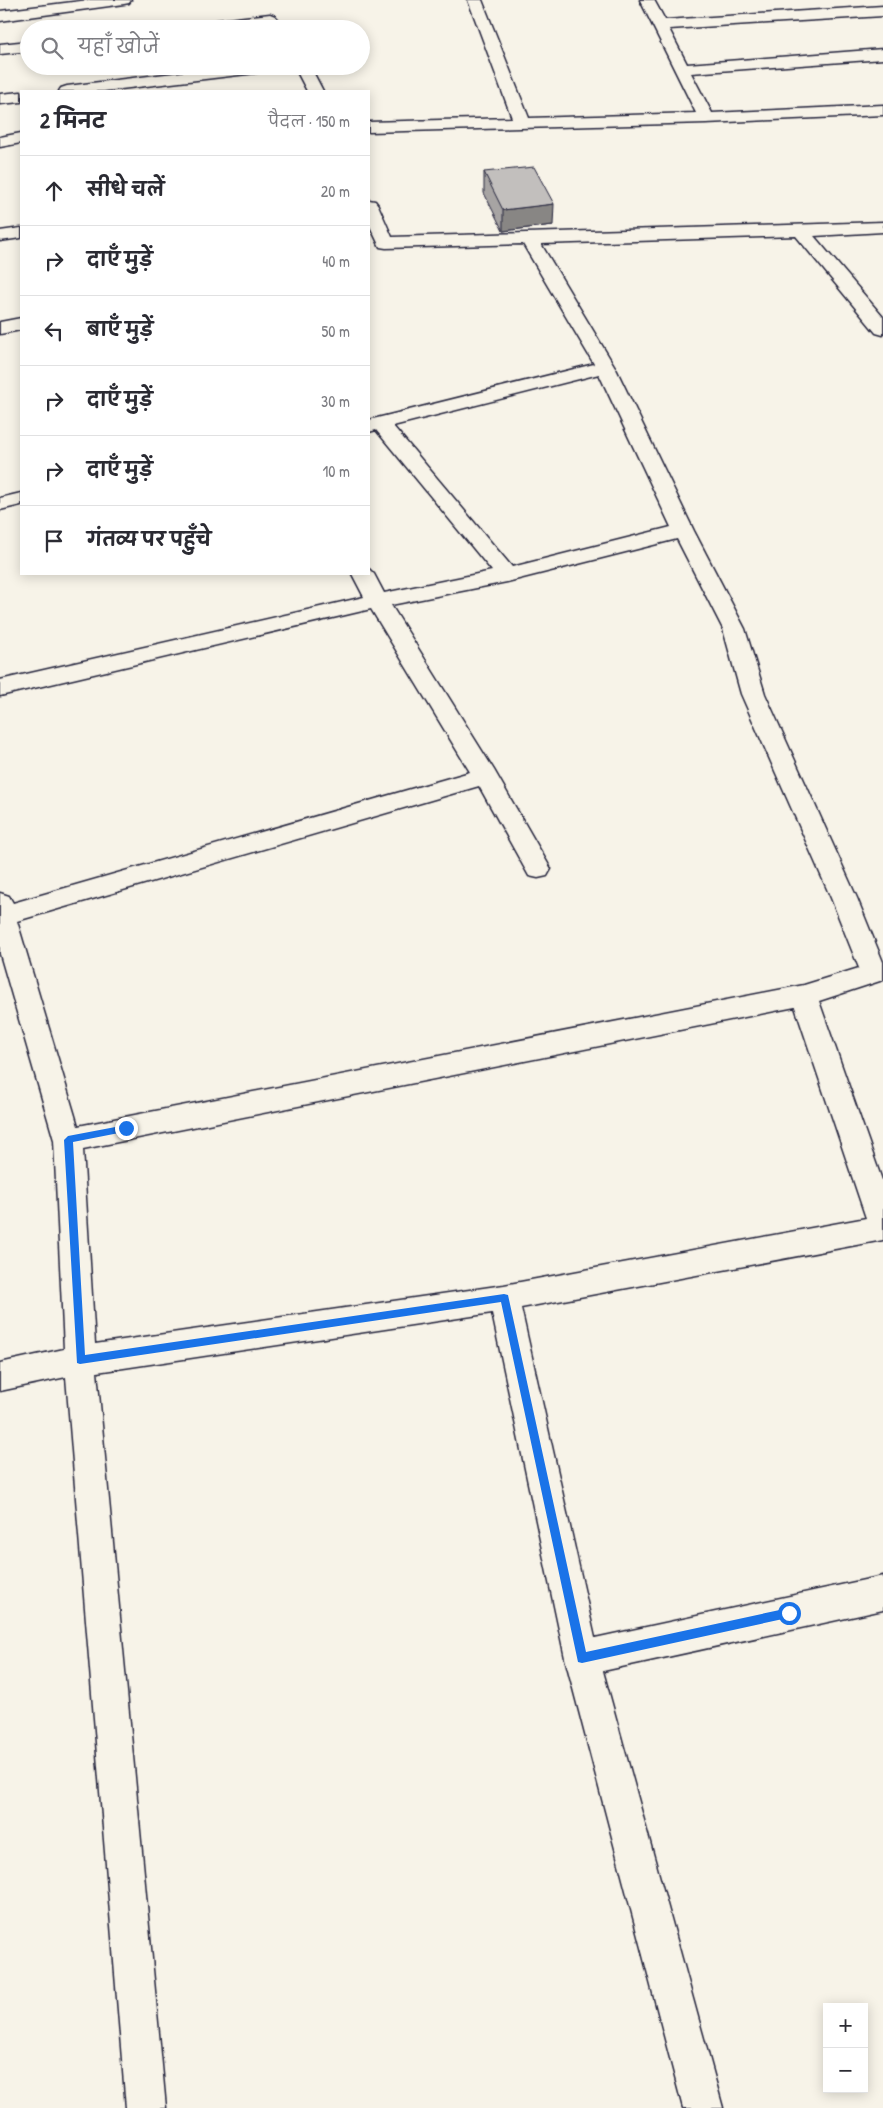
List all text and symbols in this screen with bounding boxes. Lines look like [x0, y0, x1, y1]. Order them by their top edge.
search box [20, 20, 370, 75]
text: यहाँ खोजें [78, 33, 159, 59]
icon: search [38, 34, 66, 62]
text: 2 मिनट [40, 106, 106, 135]
text: पैदल · 150 m [268, 110, 350, 132]
text: सीधे चलें [87, 176, 164, 202]
icon: ahead [40, 177, 68, 205]
text: 20 m [321, 180, 350, 202]
text: दाएँ मुड़ें [87, 246, 153, 272]
icon: right [40, 247, 68, 275]
text: 40 m [322, 250, 350, 272]
text: बाएँ मुड़ें [87, 316, 153, 342]
icon: left [40, 317, 68, 345]
text: 50 m [322, 320, 350, 342]
text: दाएँ मुड़ें [87, 386, 153, 412]
icon: right [40, 387, 68, 415]
text: 30 m [321, 390, 350, 412]
text: दाएँ मुड़ें [87, 456, 153, 482]
icon: right [40, 457, 68, 485]
text: 10 m [322, 460, 350, 482]
text: गंतव्य पर पहुँचे [87, 526, 211, 552]
icon: arrive [40, 527, 68, 555]
route end [115, 1117, 138, 1140]
route start [778, 1602, 801, 1625]
map controls [823, 2003, 868, 2093]
button: + [823, 2003, 868, 2048]
button: − [823, 2048, 868, 2093]

